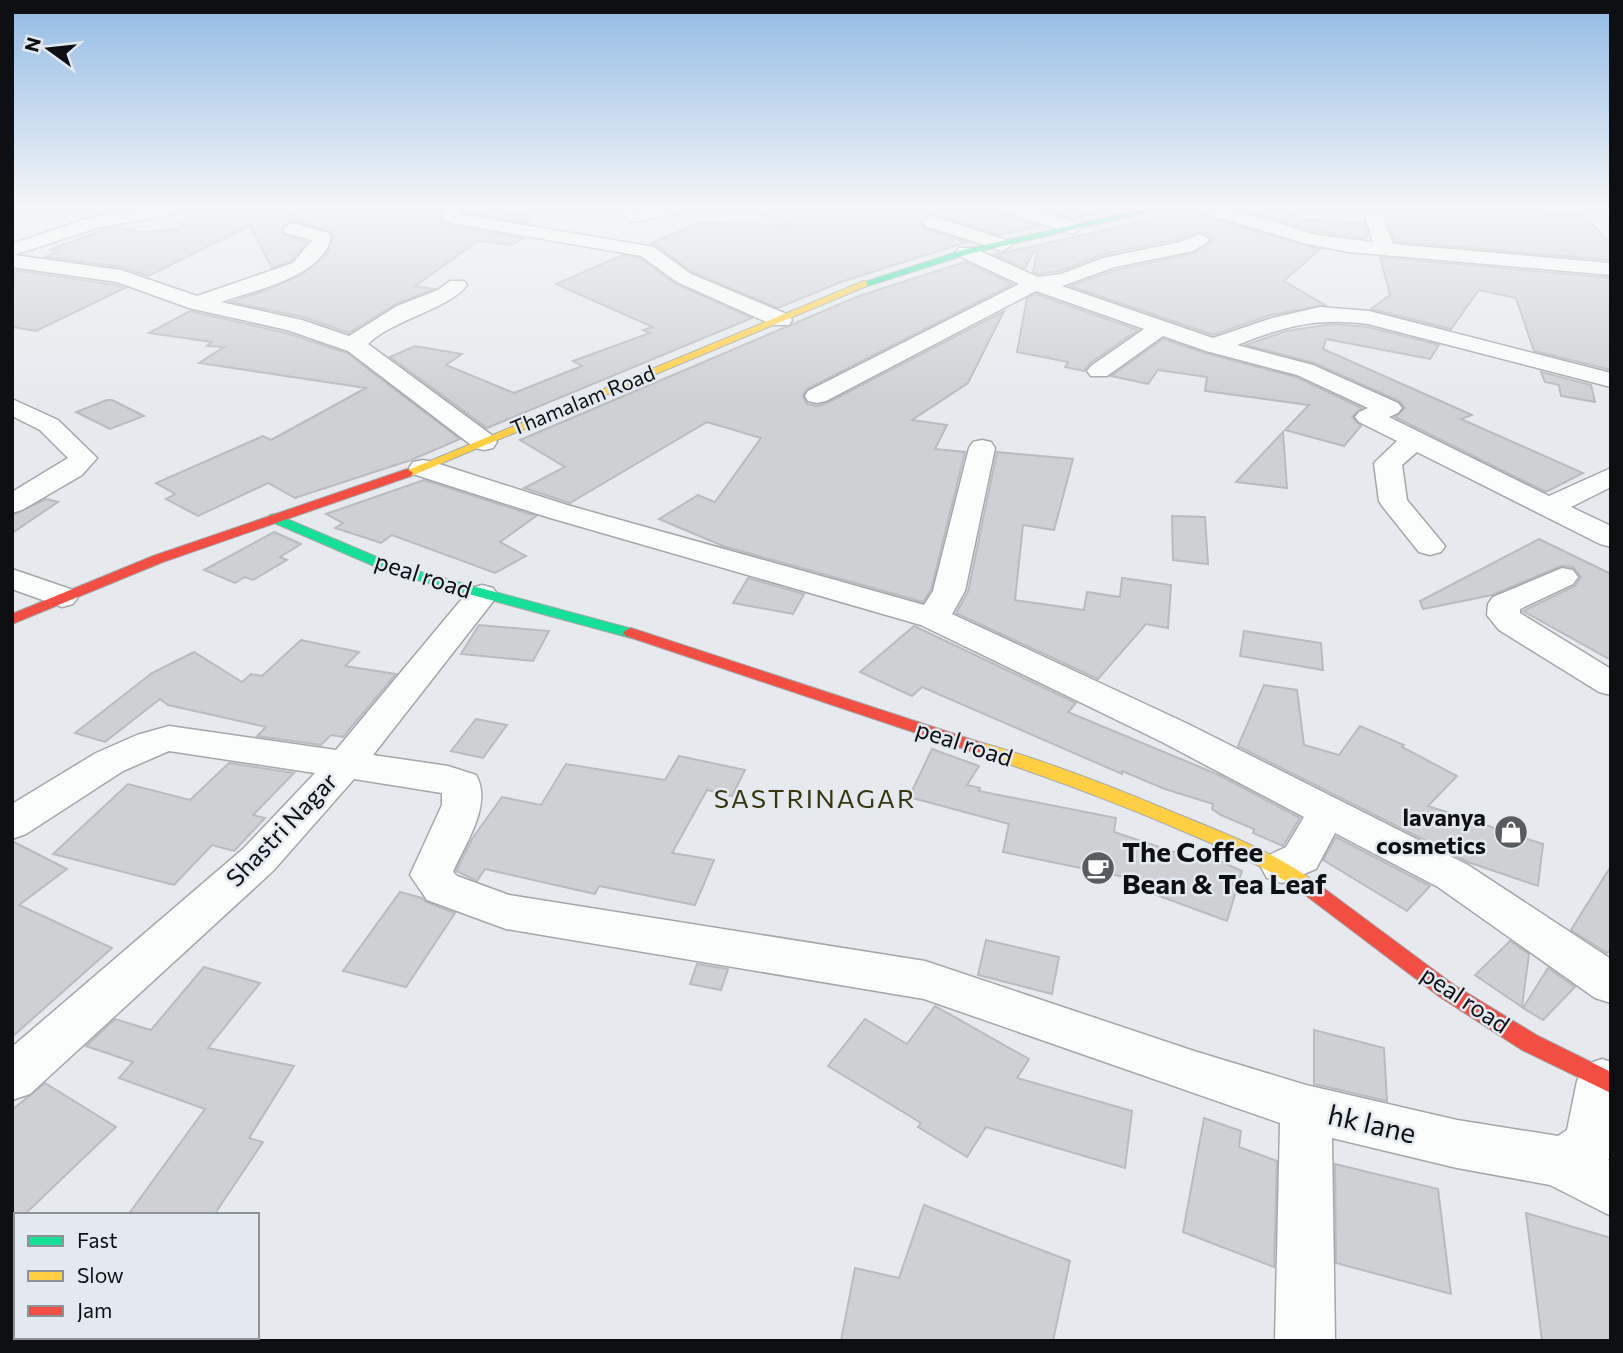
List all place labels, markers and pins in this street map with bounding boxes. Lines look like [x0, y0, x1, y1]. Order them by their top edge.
place label: lavanya cosmetics [1376, 802, 1486, 859]
shop icon: lavanya cosmetics [1492, 813, 1530, 851]
place label: The Coffee Bean & Tea Leaf [1122, 834, 1327, 900]
cafe icon: The Coffee Bean & Tea Leaf [1079, 849, 1117, 887]

